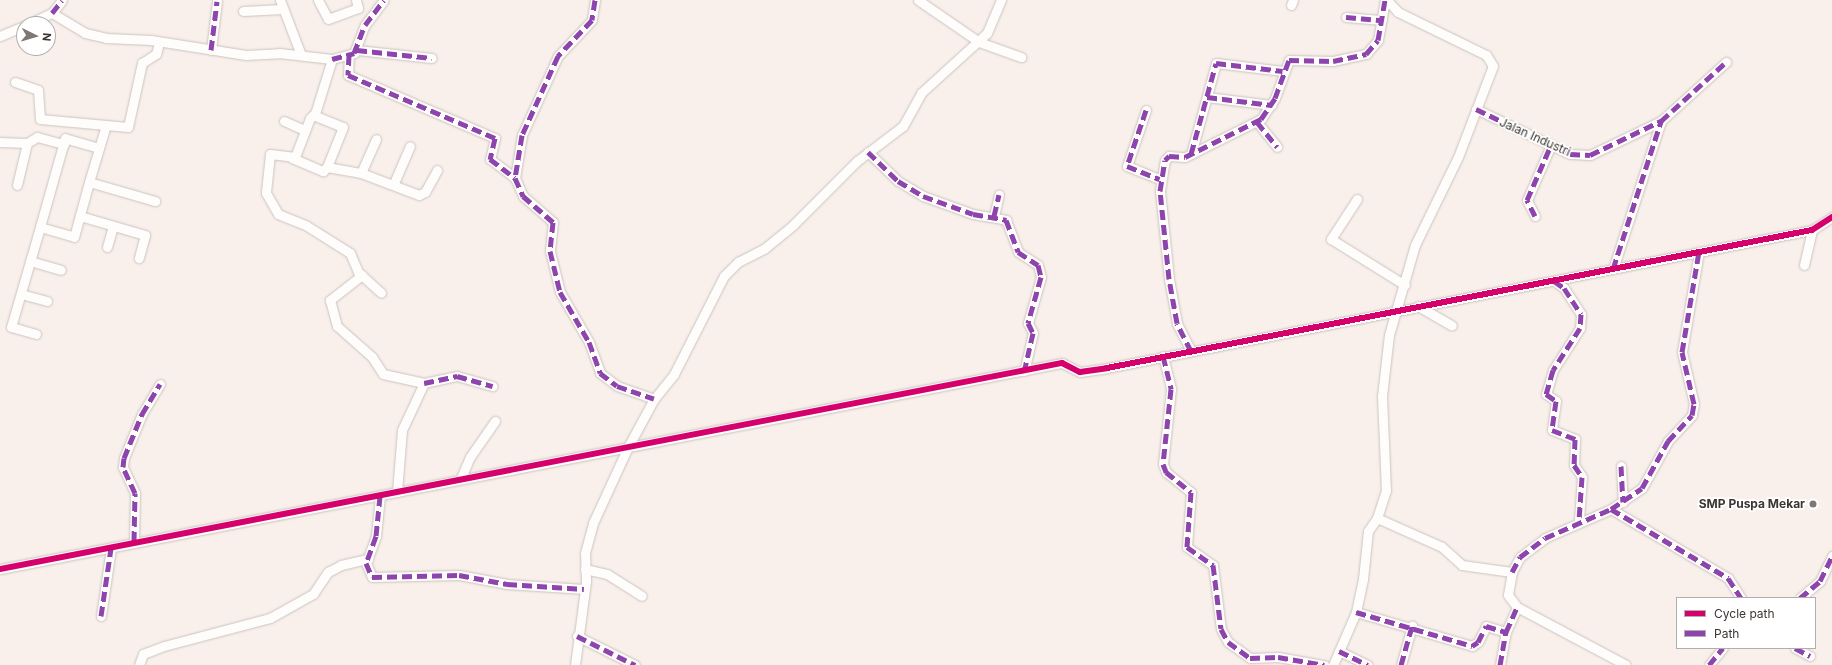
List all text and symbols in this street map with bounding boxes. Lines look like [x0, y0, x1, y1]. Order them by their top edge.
north arrow [16, 16, 56, 56]
text: N [40, 32, 54, 42]
street label: Jalan Industri [1497, 115, 1573, 159]
place label: SMP Puspa Mekar [1699, 497, 1805, 511]
marker: SMP Puspa Mekar [1808, 499, 1818, 509]
legend [1676, 597, 1816, 649]
text: Cycle path [1714, 606, 1775, 621]
text: Path [1714, 626, 1739, 641]

